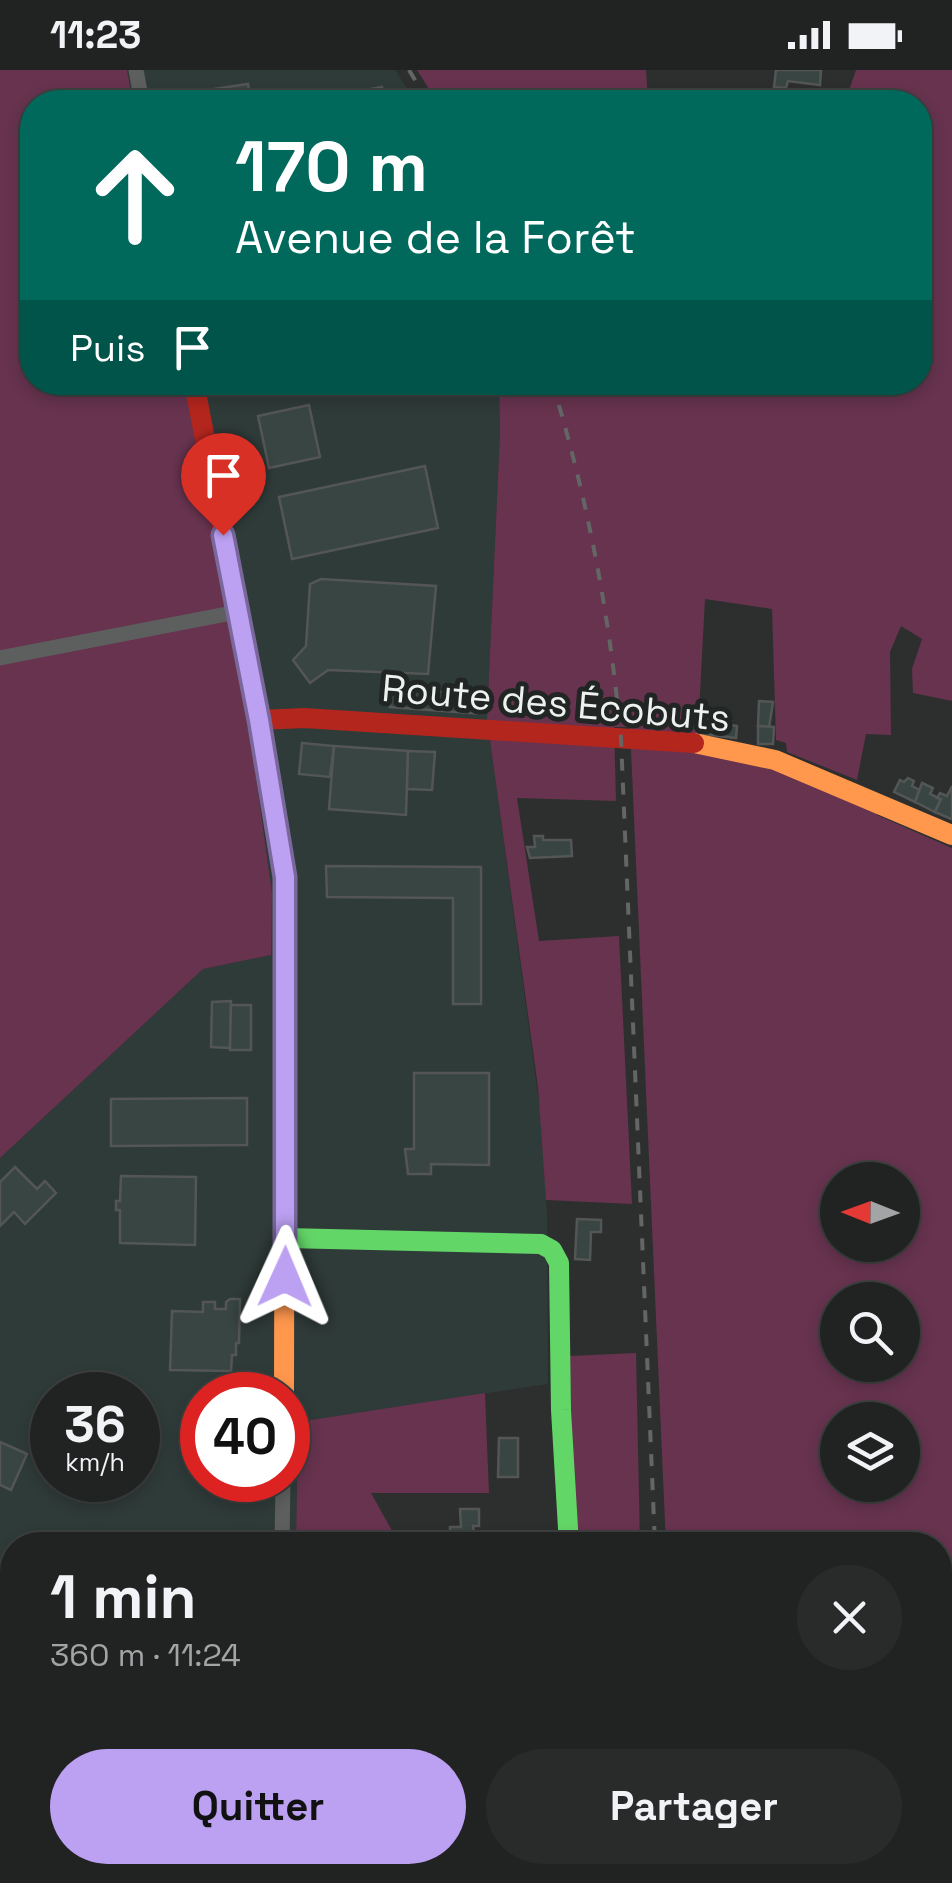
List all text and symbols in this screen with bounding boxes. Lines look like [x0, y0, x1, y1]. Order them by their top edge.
text: 11:23 [50, 11, 141, 59]
text: 170 m [235, 122, 428, 211]
icon: ahead [70, 130, 200, 260]
text: Avenue de la Forêt [235, 209, 636, 266]
icon: arrive [165, 320, 220, 375]
text: Puis [70, 324, 145, 372]
pin [181, 433, 266, 536]
icon: arrive [196, 448, 251, 503]
street label: Route des Écobuts [380, 664, 732, 742]
north arrow [820, 1162, 920, 1262]
map controls [820, 1162, 920, 1502]
position arrow [233, 1225, 337, 1329]
button: search [820, 1282, 920, 1382]
speed limit sign: 40 [180, 1372, 310, 1502]
text: 36 [64, 1393, 126, 1457]
button: layers [820, 1402, 920, 1502]
text: km/h [65, 1446, 125, 1478]
text: 1 min [50, 1559, 197, 1636]
button: close [797, 1565, 902, 1670]
text: 360 m · 11:24 [50, 1635, 241, 1675]
button: Quitter [50, 1749, 466, 1864]
button: Partager [486, 1749, 902, 1864]

